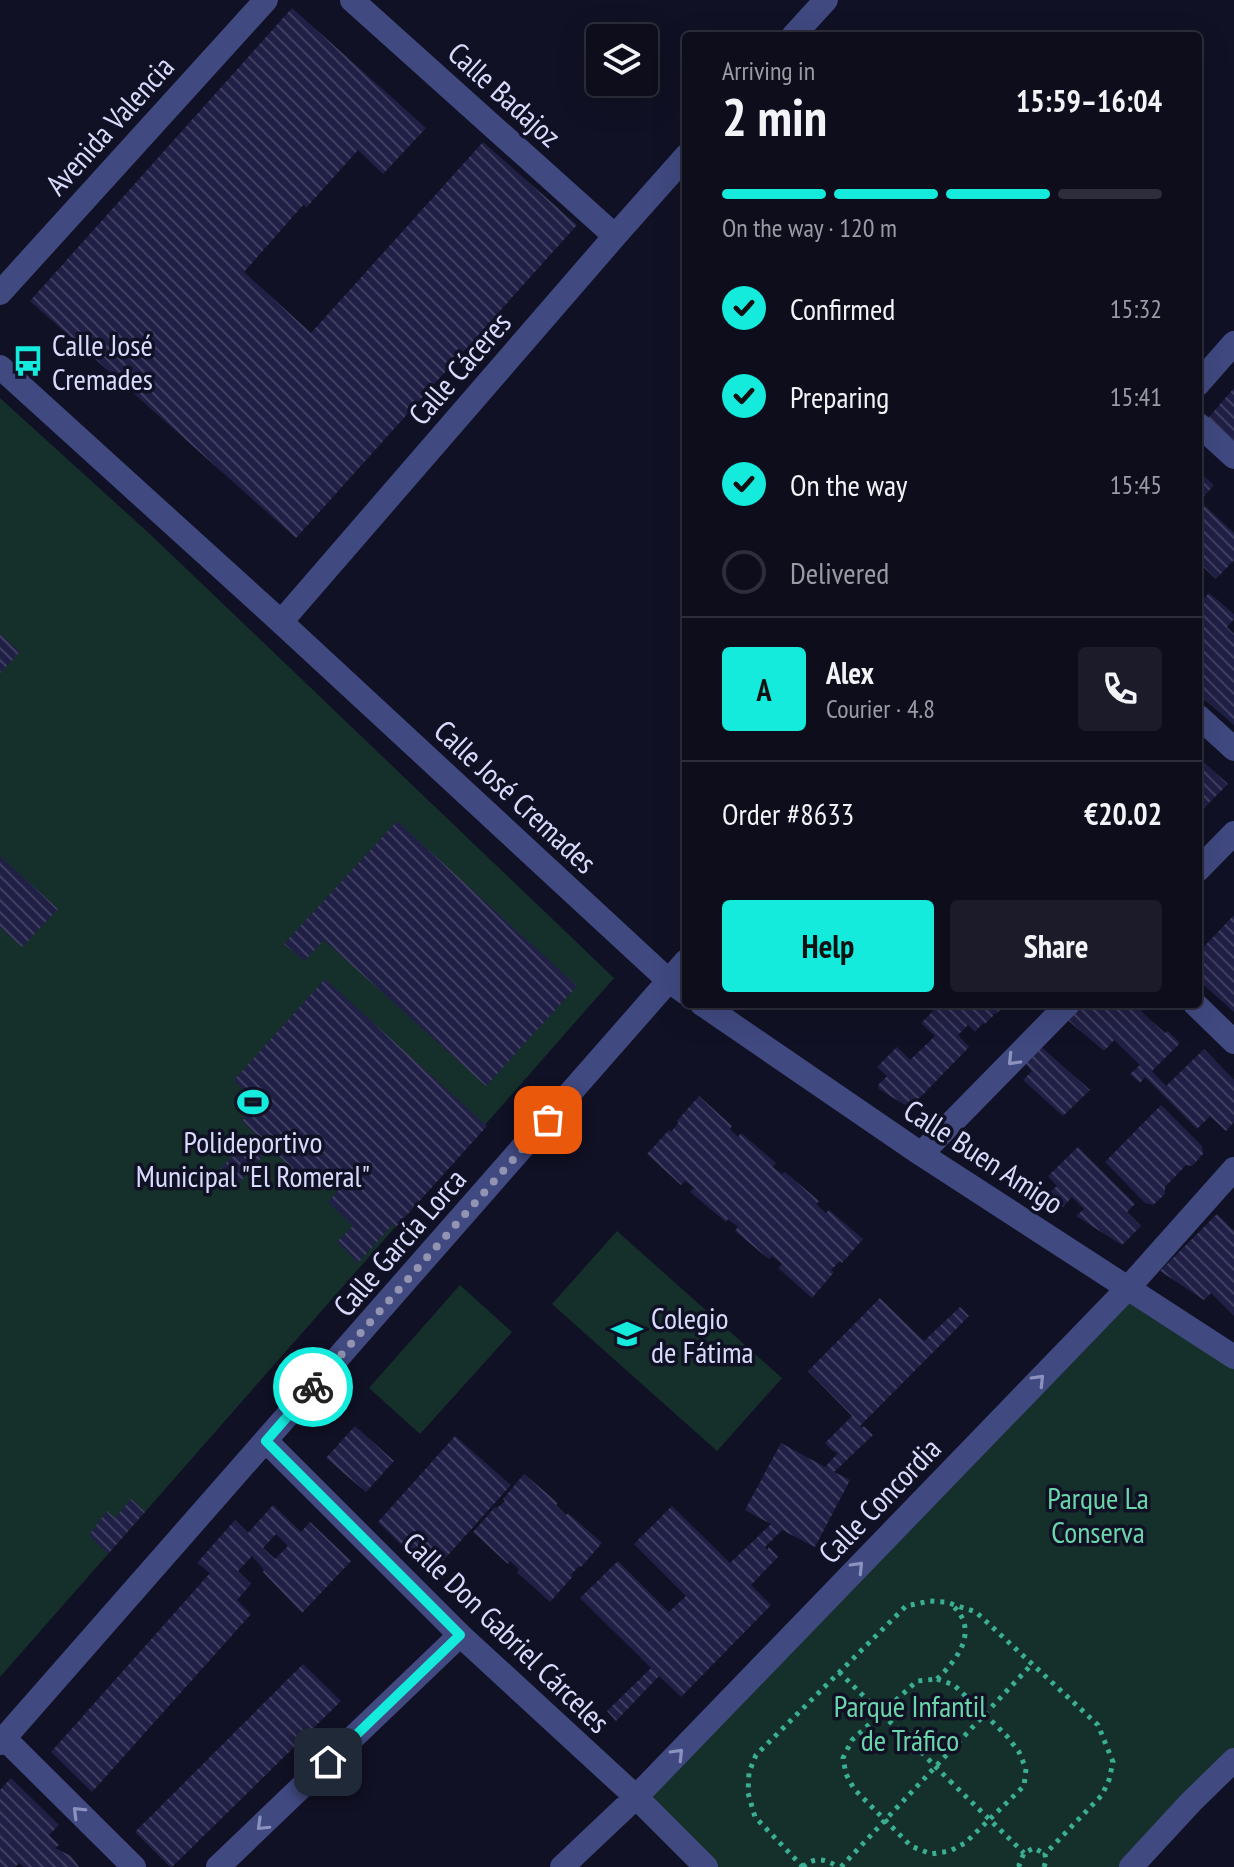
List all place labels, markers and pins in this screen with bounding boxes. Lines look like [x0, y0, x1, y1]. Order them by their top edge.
place label: Calle José Cremades [52, 325, 153, 398]
bus stop icon: Calle José Cremades [11, 344, 45, 378]
sports icon: Polideportivo Municipal "El Romeral" [236, 1085, 270, 1119]
pin [514, 1086, 582, 1154]
place label: Polideportivo Municipal "El Romeral" [136, 1122, 370, 1195]
place label: Colegio de Fátima [651, 1298, 753, 1371]
school or university icon: Colegio de Fátima [610, 1317, 644, 1351]
pin [294, 1728, 362, 1796]

